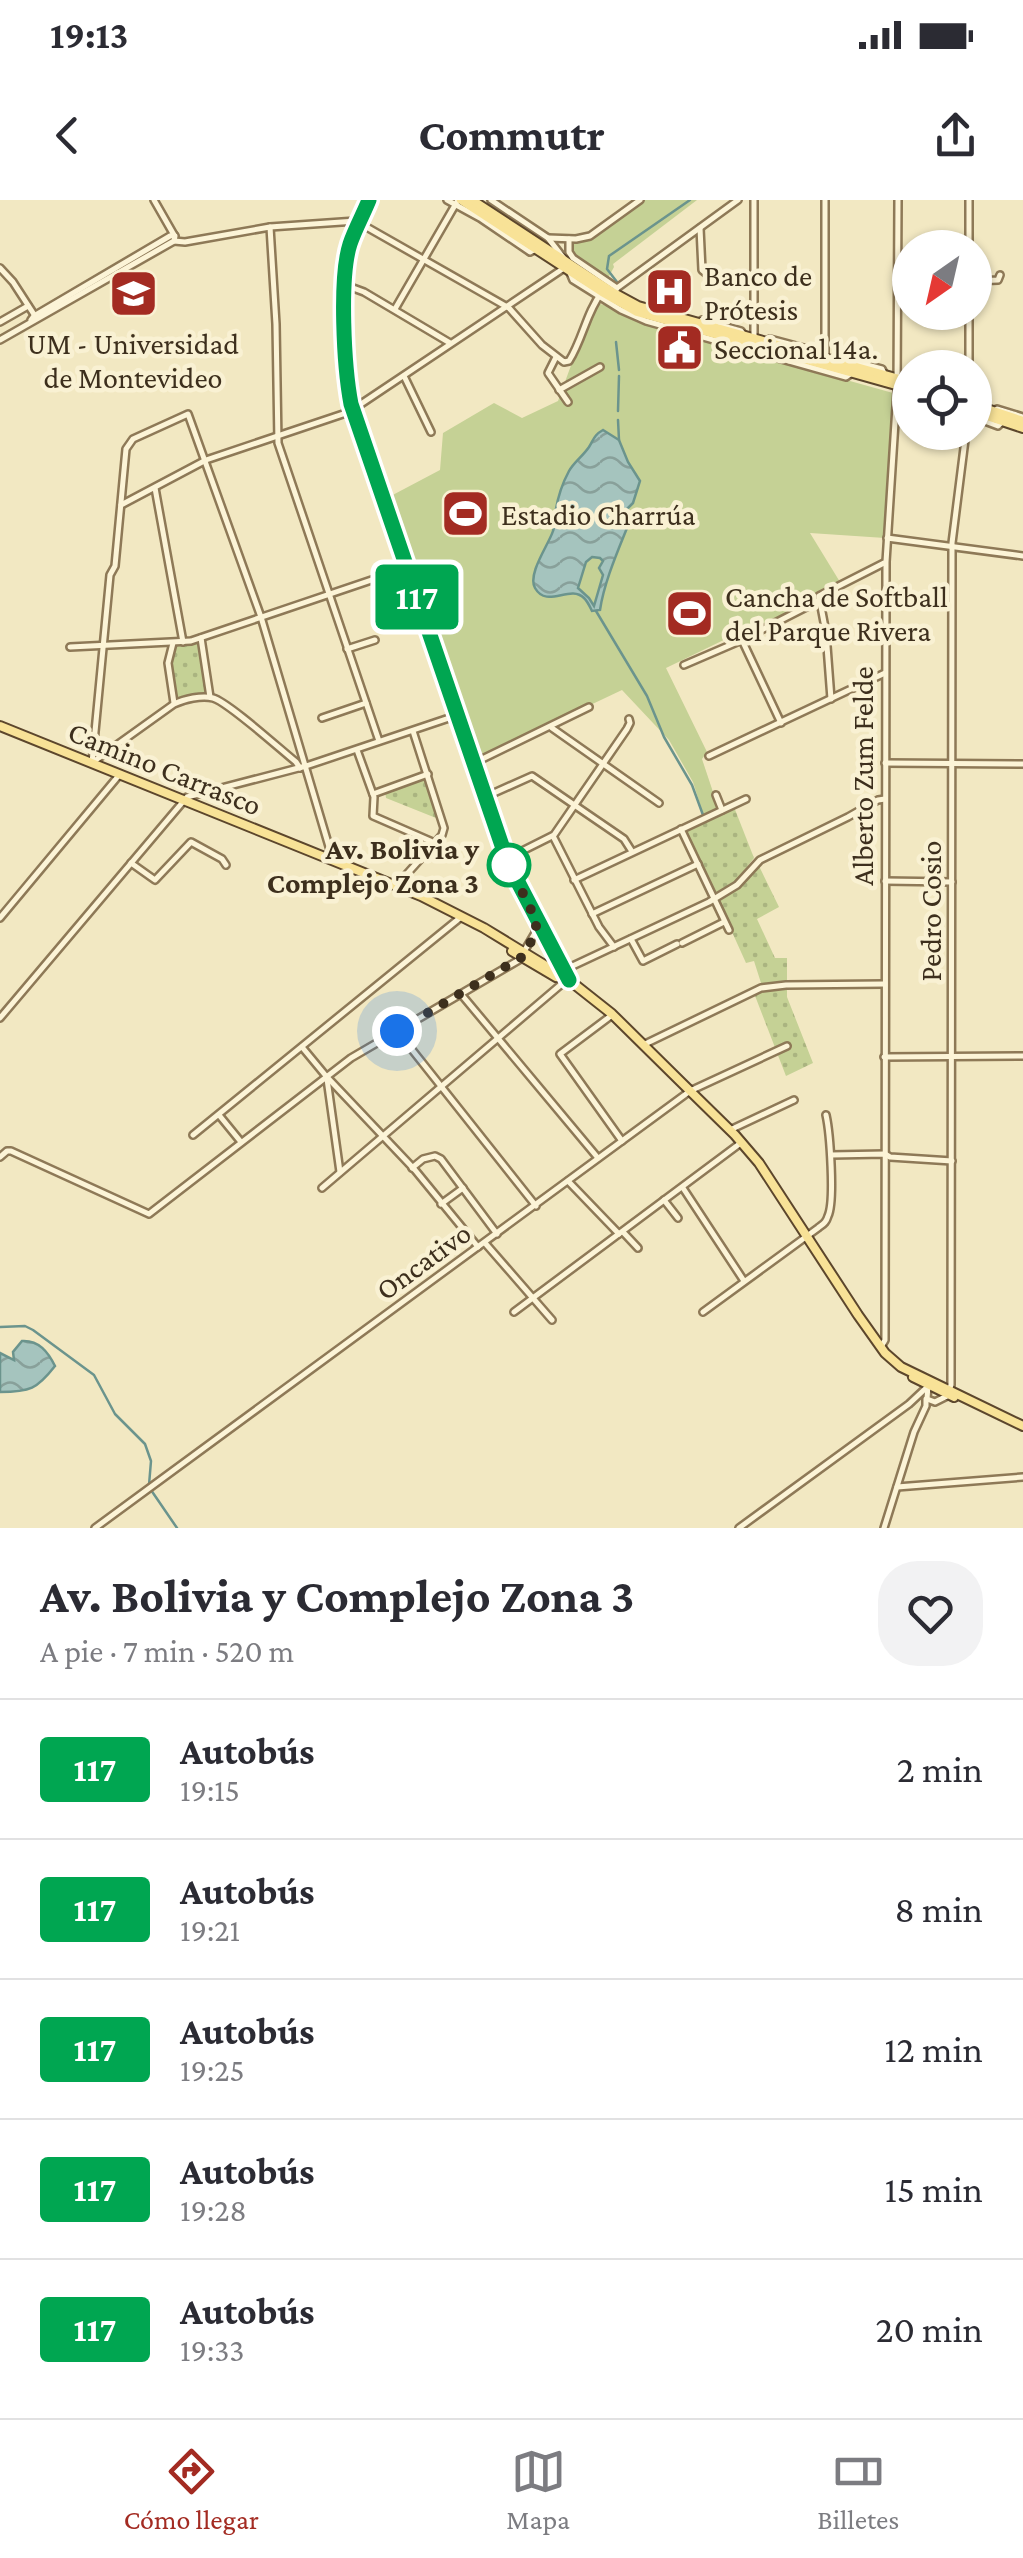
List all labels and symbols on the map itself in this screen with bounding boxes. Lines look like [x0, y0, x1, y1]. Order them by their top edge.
north arrow [892, 230, 992, 330]
place label: Banco de Prótesis [704, 259, 812, 326]
hospital icon: Banco de Prótesis [643, 266, 695, 318]
school or university icon: UM - Universidad de Montevideo [107, 268, 159, 320]
public building icon: Seccional 14a. [653, 322, 705, 374]
place label: UM - Universidad de Montevideo [27, 327, 239, 394]
place label: Seccional 14a. [714, 332, 878, 365]
sports icon: Estadio Charrúa [440, 488, 492, 540]
place label: Estadio Charrúa [501, 498, 696, 531]
line badge: 117 [360, 564, 474, 630]
place label: Cancha de Softball del Parque Rivera [725, 580, 948, 648]
sports icon: Cancha de Softball del Parque Rivera [664, 587, 716, 639]
street label: Alberto Zum Felde [846, 666, 879, 886]
street label: Camino Carrasco [64, 714, 266, 822]
place label: Av. Bolivia y Complejo Zona 3 [267, 832, 479, 900]
street label: Pedro Cosio [914, 841, 947, 981]
marker: Av. Bolivia y Complejo Zona 3 [488, 844, 530, 886]
your location [372, 1006, 422, 1056]
street label: Oncativo [369, 1216, 477, 1306]

